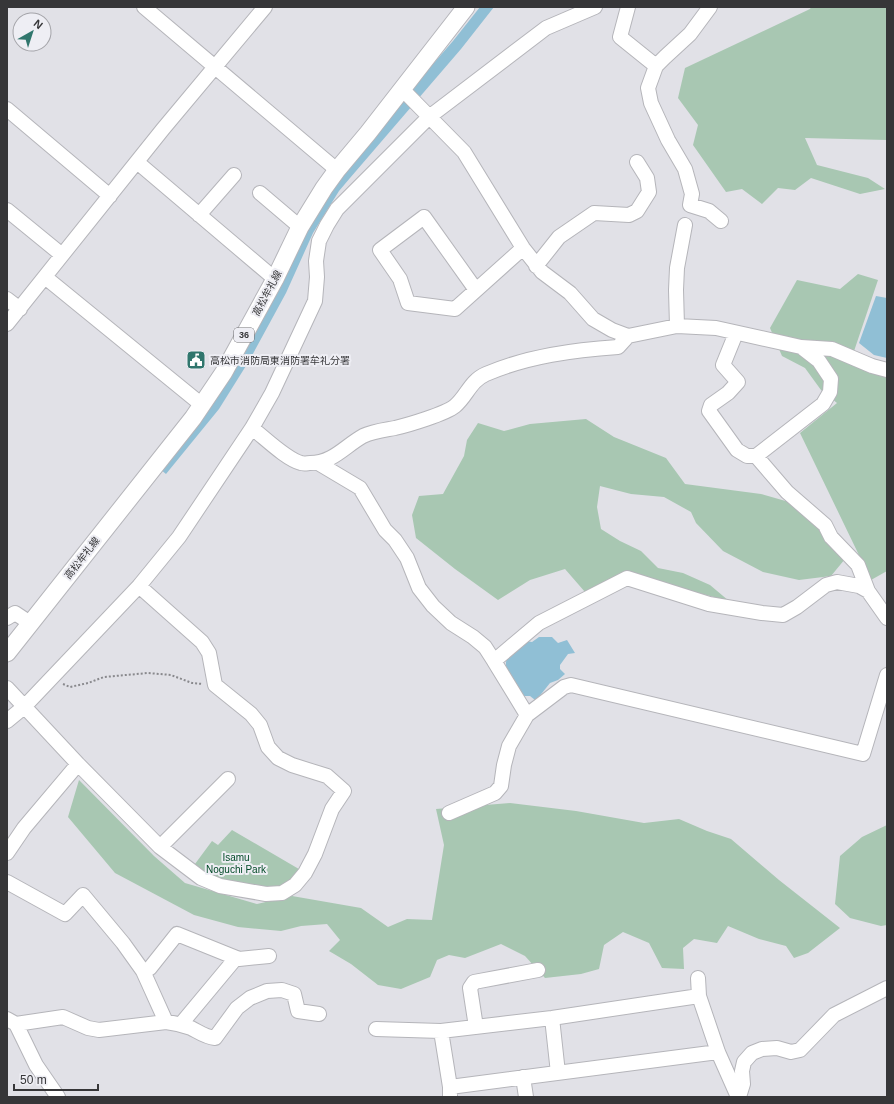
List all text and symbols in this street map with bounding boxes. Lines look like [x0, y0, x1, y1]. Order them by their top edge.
north arrow [12, 12, 52, 52]
text: N [31, 17, 45, 31]
street label: 高松牟礼線 [250, 268, 284, 318]
road number: 36 [234, 328, 254, 342]
public building icon: 高松市消防局東消防署牟礼分署 [185, 349, 207, 371]
place label: 高松市消防局東消防署牟礼分署 [210, 355, 350, 366]
street label: 高松牟礼線 [62, 535, 102, 581]
park label: Isamu Noguchi Park [206, 852, 267, 875]
scale bar [14, 1066, 98, 1092]
text: 50 m [20, 1073, 47, 1087]

